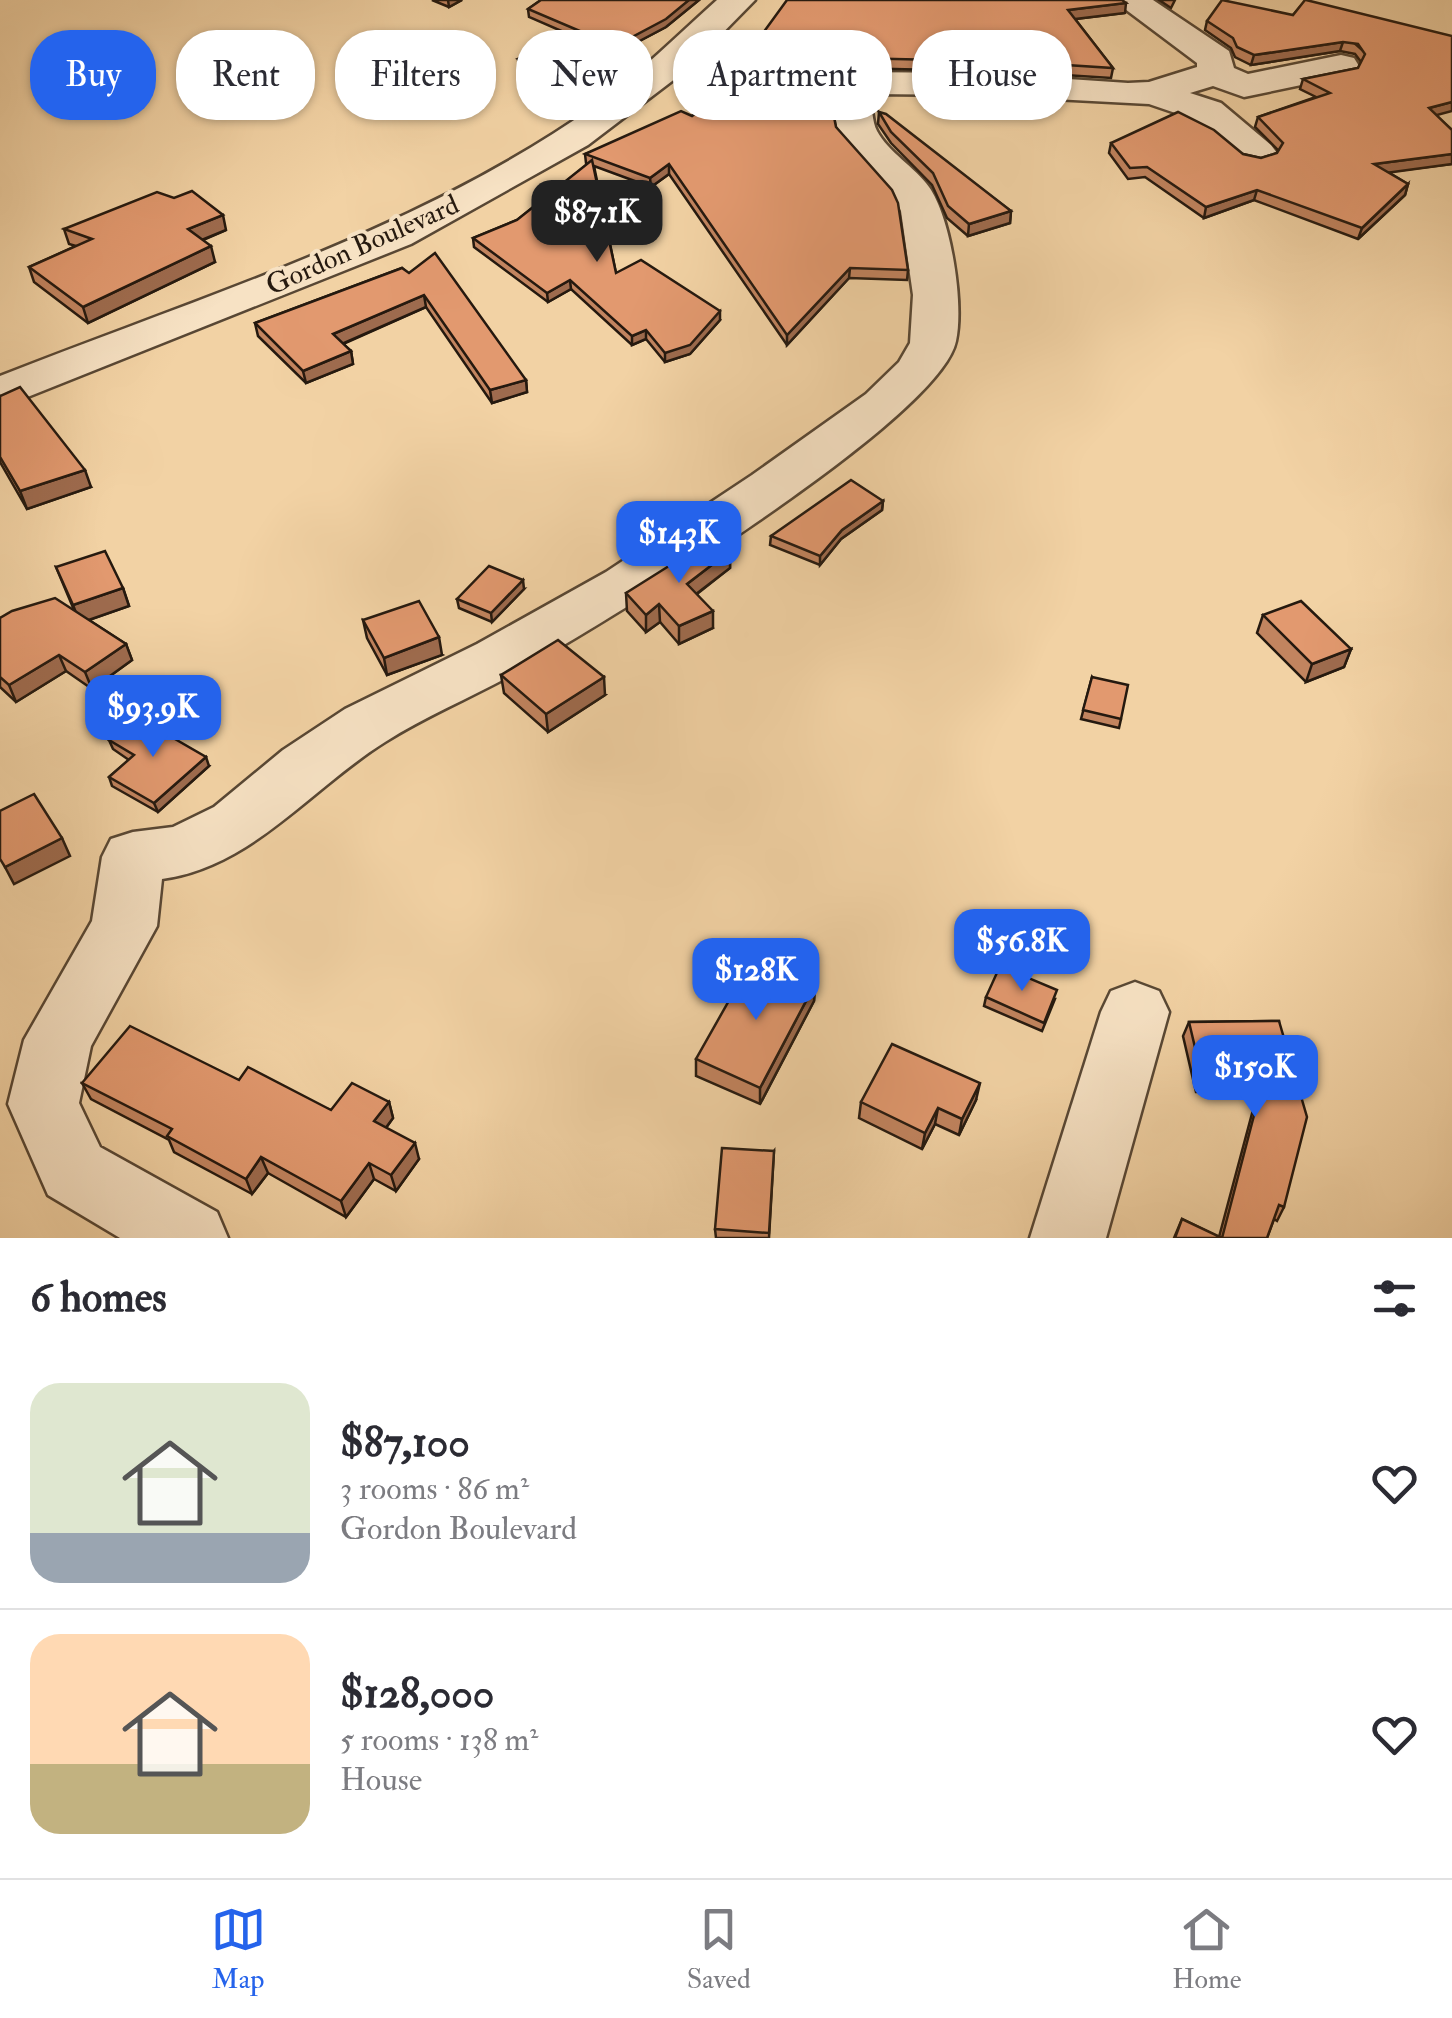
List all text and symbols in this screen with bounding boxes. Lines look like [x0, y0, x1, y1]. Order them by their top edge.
chip: Buy [30, 30, 156, 120]
chip: Rent [176, 30, 315, 120]
chip: Filters [335, 30, 496, 120]
chip: New [516, 30, 653, 120]
chip: Apartment [673, 30, 892, 120]
chip: House [912, 30, 1072, 120]
pin: $87.1K [516, 180, 678, 265]
street label: Gordon Boulevard [261, 187, 465, 304]
text: $87.1K [553, 192, 641, 232]
pin: $143K [609, 501, 749, 586]
text: $143K [638, 513, 720, 553]
pin: $93.9K [72, 675, 234, 760]
text: $93.9K [107, 687, 199, 727]
pin: $56.8K [941, 909, 1103, 994]
text: $56.8K [976, 921, 1068, 961]
pin: $128K [686, 938, 826, 1023]
text: $128K [714, 950, 798, 990]
pin: $150K [1185, 1035, 1325, 1120]
text: $150K [1214, 1047, 1296, 1087]
icon: filters [1367, 1271, 1422, 1326]
text: 6 homes [30, 1272, 167, 1324]
text: $87,100 [340, 1417, 470, 1469]
icon: home [110, 1423, 230, 1543]
icon: heart [1367, 1456, 1422, 1511]
text: 3 rooms · 86 m² [340, 1469, 529, 1509]
text: Gordon Boulevard [340, 1509, 577, 1549]
text: $128,000 [340, 1668, 494, 1720]
icon: home [110, 1674, 230, 1794]
icon: heart [1367, 1707, 1422, 1762]
text: 5 rooms · 138 m² [340, 1720, 538, 1760]
text: House [340, 1760, 422, 1800]
tab: Map [211, 1902, 266, 1997]
tab: Saved [687, 1902, 751, 1997]
tab: Home [1172, 1902, 1241, 1997]

